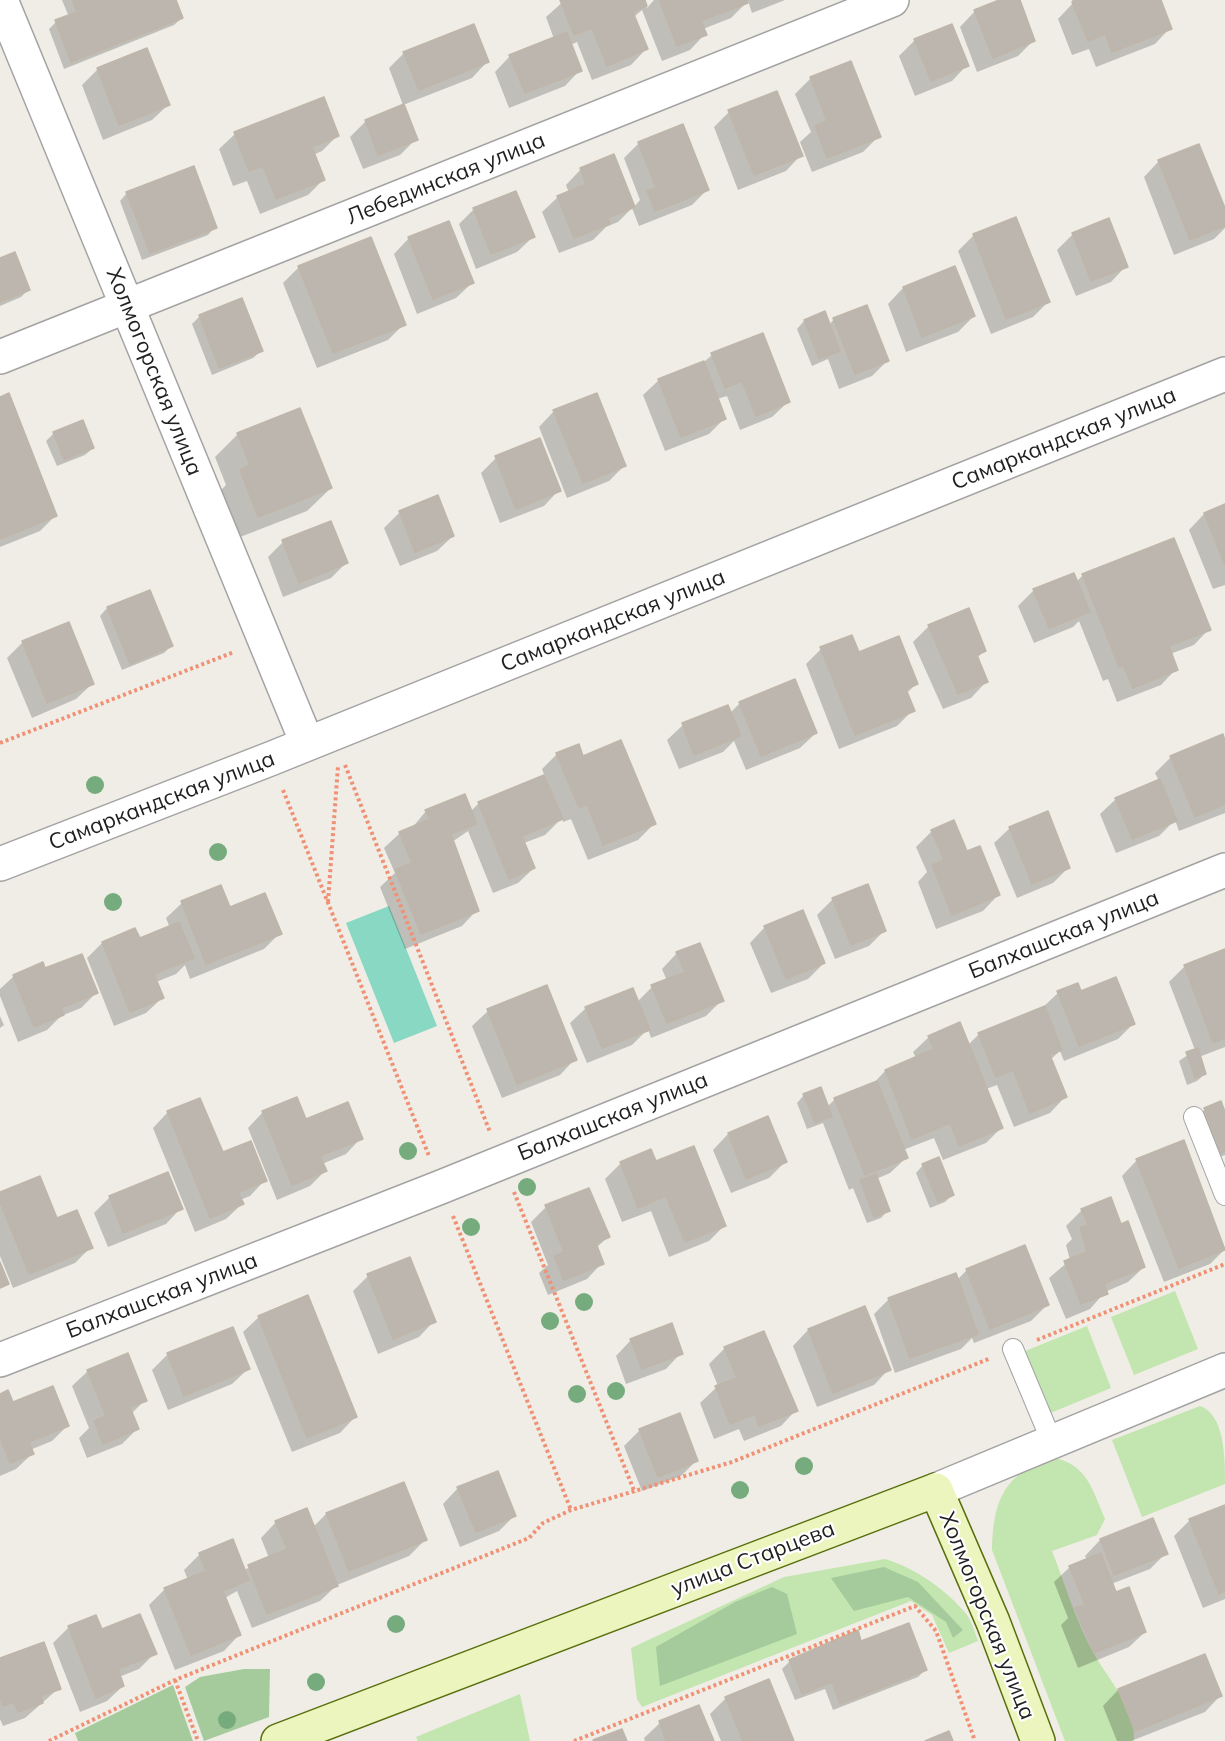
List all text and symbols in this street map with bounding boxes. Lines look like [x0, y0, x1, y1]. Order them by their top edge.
street label: Лебединская улица [343, 127, 549, 231]
street label: Холмогорская улица [100, 264, 208, 480]
street label: Самаркандская улица [948, 382, 1180, 496]
street label: Самаркандская улица [497, 564, 729, 678]
street label: Самаркандская улица [45, 746, 279, 856]
street label: Балхашская улица [965, 885, 1163, 985]
street label: Балхашская улица [514, 1067, 712, 1167]
street label: Балхашская улица [63, 1247, 261, 1345]
street label: Холмогорская улица [933, 1508, 1041, 1724]
street label: улица Старцева [667, 1516, 839, 1602]

